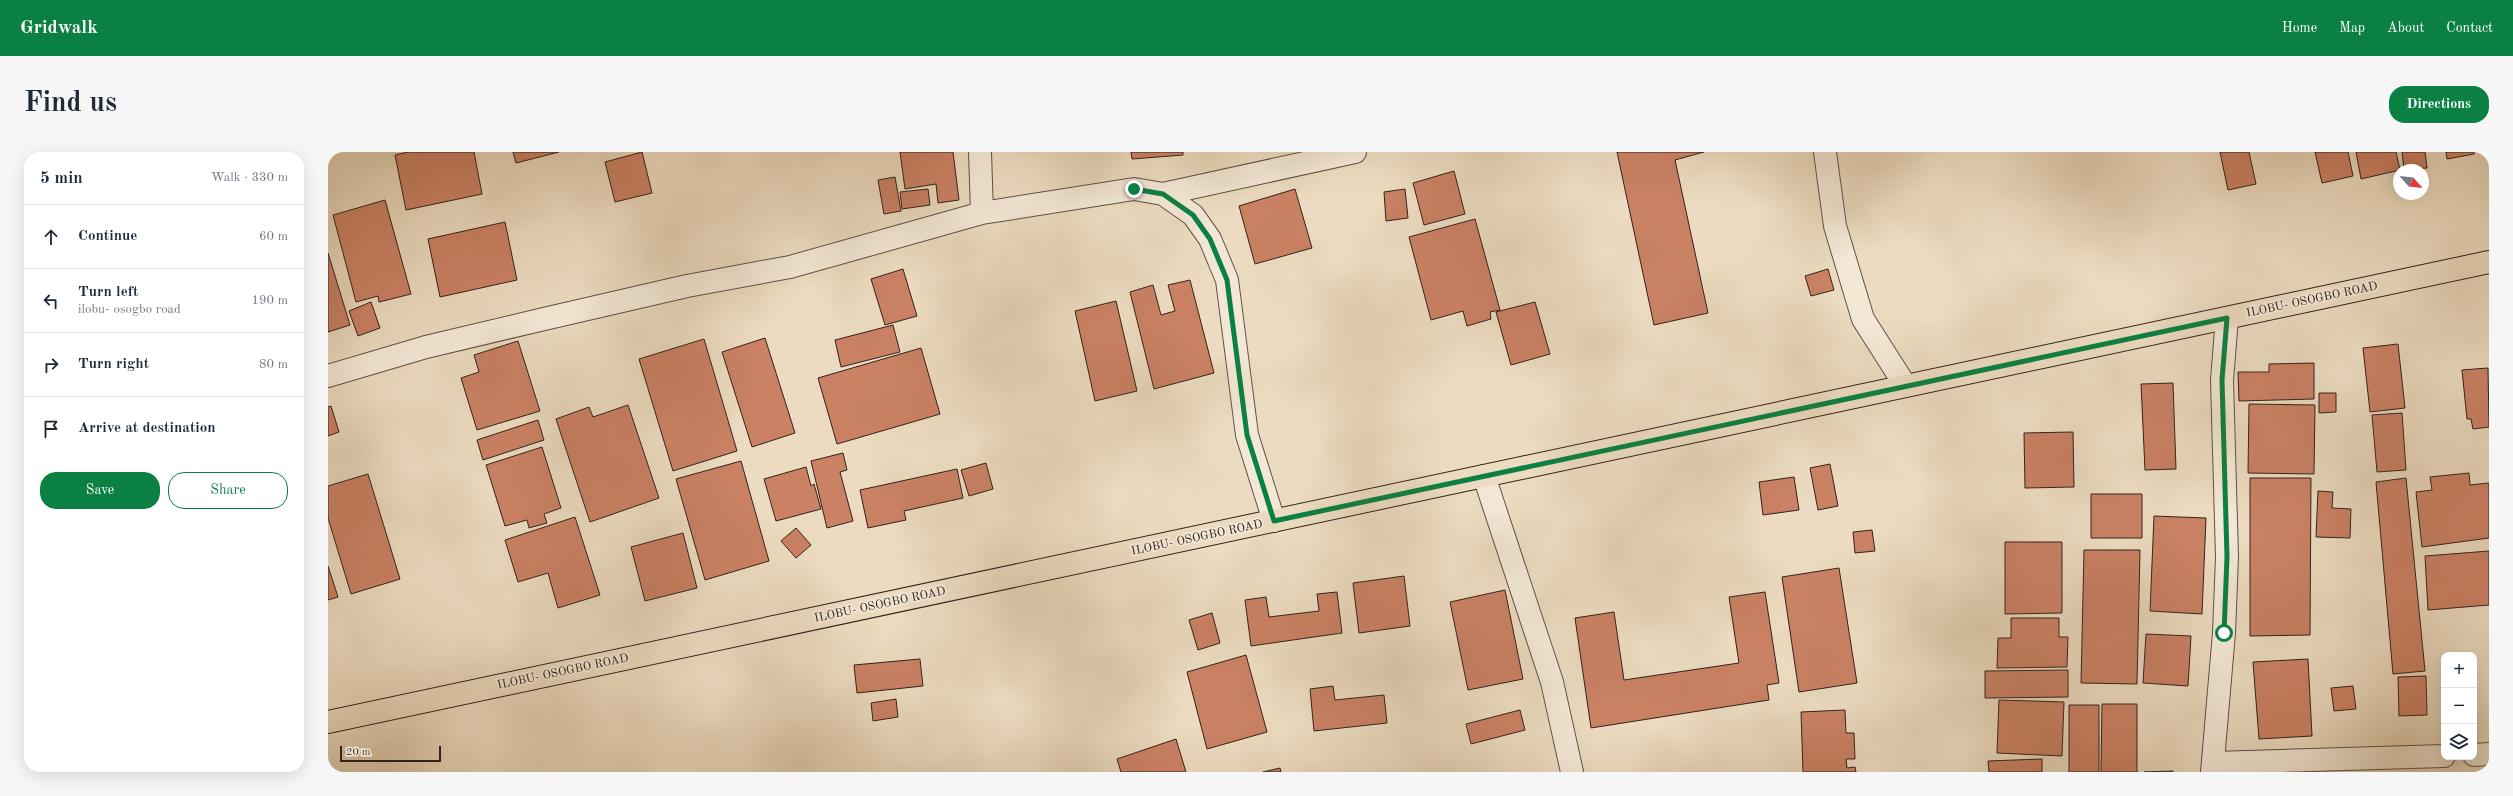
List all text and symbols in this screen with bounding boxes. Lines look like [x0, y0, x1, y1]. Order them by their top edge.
text: Gridwalk [20, 19, 98, 38]
text: Home [2282, 21, 2317, 35]
text: Map [2339, 21, 2365, 35]
text: About [2387, 21, 2424, 35]
text: Contact [2446, 21, 2493, 35]
button: Directions [2389, 86, 2489, 123]
text: Find us [24, 90, 117, 118]
north arrow [2393, 164, 2429, 200]
text: 5 min [40, 170, 83, 187]
text: Walk · 330 m [211, 171, 288, 184]
route end [1125, 180, 1143, 198]
icon: ahead [40, 226, 62, 248]
text: Continue [78, 229, 137, 244]
text: 60 m [259, 230, 288, 243]
street label: ILOBU- OSOGBO ROAD [2245, 280, 2379, 320]
text: Turn left [78, 285, 138, 300]
icon: left [40, 290, 62, 312]
text: 190 m [251, 294, 288, 307]
text: ilobu- osogbo road [78, 303, 181, 316]
icon: right [40, 354, 62, 376]
text: Turn right [78, 357, 149, 372]
text: 80 m [259, 358, 288, 371]
icon: arrive [40, 418, 62, 440]
text: Arrive at destination [78, 421, 216, 436]
button: Save [40, 472, 160, 509]
button: Share [168, 472, 288, 509]
street label: ILOBU- OSOGBO ROAD [1130, 518, 1264, 558]
street label: ILOBU- OSOGBO ROAD [813, 585, 947, 625]
route start [2215, 624, 2233, 642]
street label: ILOBU- OSOGBO ROAD [496, 652, 630, 692]
map controls [2441, 652, 2477, 760]
button: + [2441, 652, 2477, 688]
button: − [2441, 688, 2477, 724]
button: layers [2441, 724, 2477, 760]
scale bar [340, 744, 441, 763]
text: 20 m [346, 747, 371, 758]

